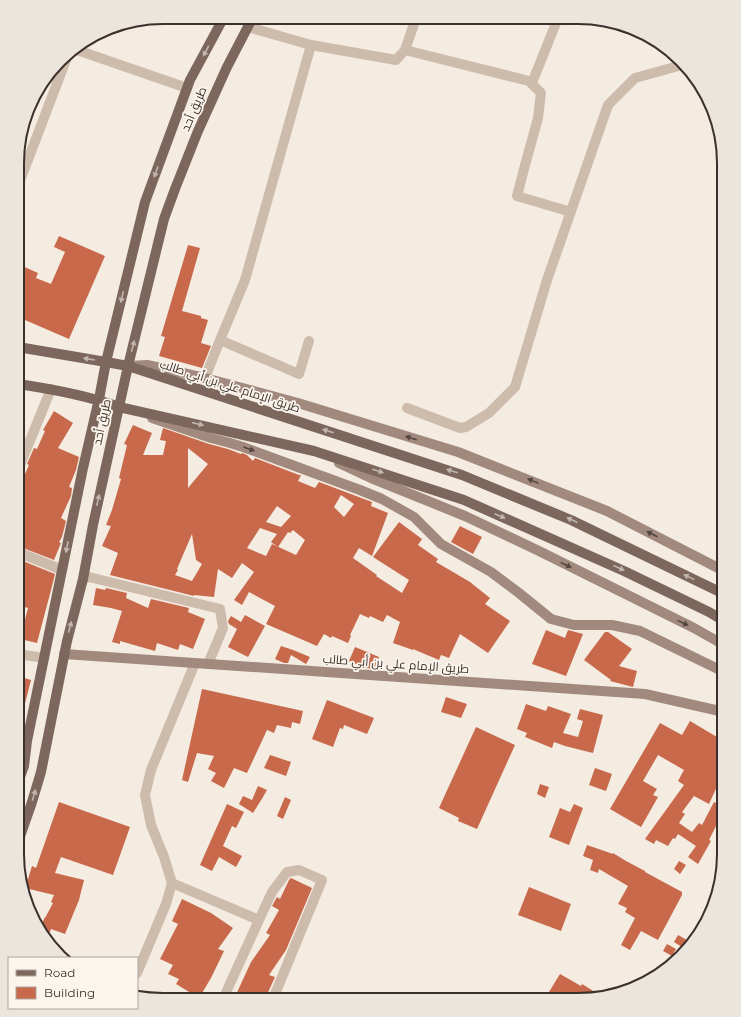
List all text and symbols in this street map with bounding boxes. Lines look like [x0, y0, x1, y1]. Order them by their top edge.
one-way arrow [202, 46, 209, 57]
street label: طريق أحد [177, 84, 210, 133]
one-way arrow [153, 166, 159, 178]
one-way arrow [119, 291, 125, 303]
one-way arrow [130, 339, 136, 352]
one-way arrow [83, 356, 95, 362]
street label: طريق الإمام علي بن أبي طالب [157, 356, 302, 418]
street label: طريق أحد [89, 397, 114, 446]
one-way arrow [192, 422, 204, 428]
one-way arrow [322, 428, 334, 434]
one-way arrow [405, 435, 417, 441]
one-way arrow [244, 447, 256, 453]
one-way arrow [372, 468, 384, 474]
one-way arrow [445, 468, 457, 474]
one-way arrow [527, 478, 539, 484]
one-way arrow [96, 494, 102, 506]
one-way arrow [495, 513, 506, 519]
one-way arrow [566, 517, 577, 523]
one-way arrow [646, 531, 658, 537]
one-way arrow [63, 540, 69, 553]
one-way arrow [560, 562, 572, 568]
one-way arrow [613, 565, 625, 572]
one-way arrow [683, 574, 695, 580]
one-way arrow [677, 620, 688, 626]
one-way arrow [68, 621, 74, 633]
street label: طريق الإمام علي بن أبي طالب [322, 651, 470, 679]
one-way arrow [31, 789, 37, 801]
legend [8, 957, 138, 1009]
text: Road [44, 965, 75, 980]
text: Building [44, 985, 95, 1000]

